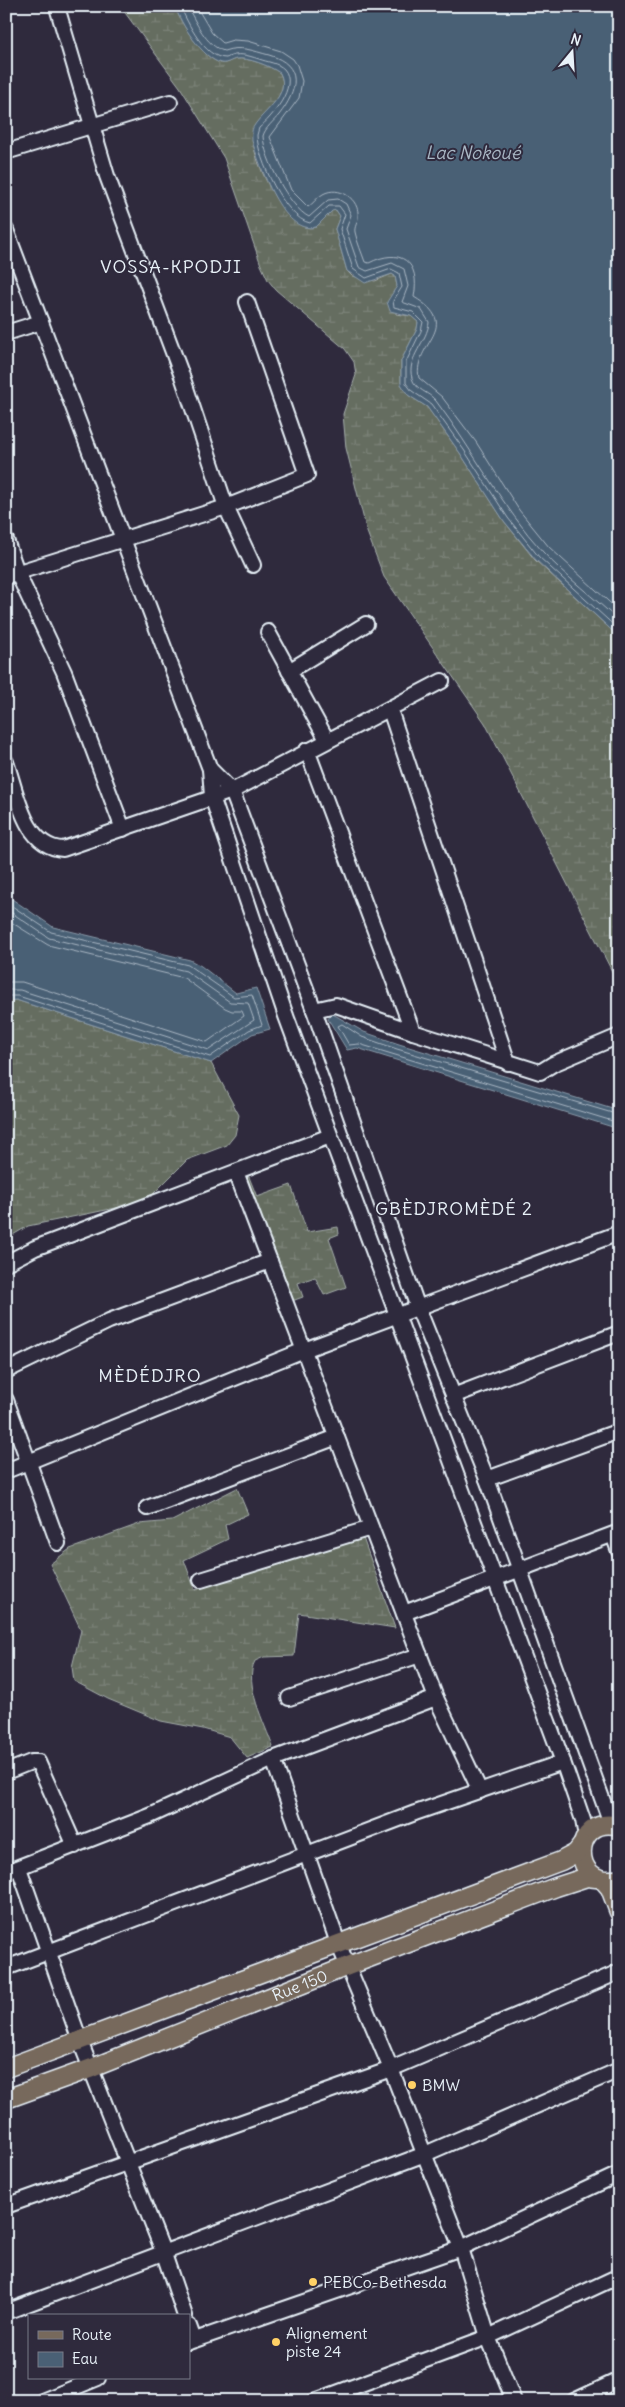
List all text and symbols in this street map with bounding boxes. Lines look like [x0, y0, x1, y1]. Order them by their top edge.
north arrow [548, 28, 598, 78]
text: N [569, 30, 583, 50]
water label: Lac Nokoué [426, 141, 522, 164]
district label: VOSSA-KPODJI [100, 255, 242, 278]
district label: GBÈDJROMÈDÉ 2 [375, 1197, 533, 1220]
district label: MÈDÉDJRO [98, 1364, 202, 1387]
street label: Rue 150 [269, 1965, 330, 2005]
place label: BMW [422, 2075, 460, 2095]
marker: BMW [406, 2079, 418, 2091]
place label: PEBCo-Bethesda [323, 2272, 447, 2292]
marker: PEBCo-Bethesda [307, 2276, 319, 2288]
legend [28, 2314, 190, 2380]
place label: Alignement piste 24 [286, 2323, 368, 2361]
text: Route [72, 2325, 112, 2344]
marker: Alignement piste 24 [270, 2336, 282, 2348]
text: Eau [72, 2349, 98, 2368]

